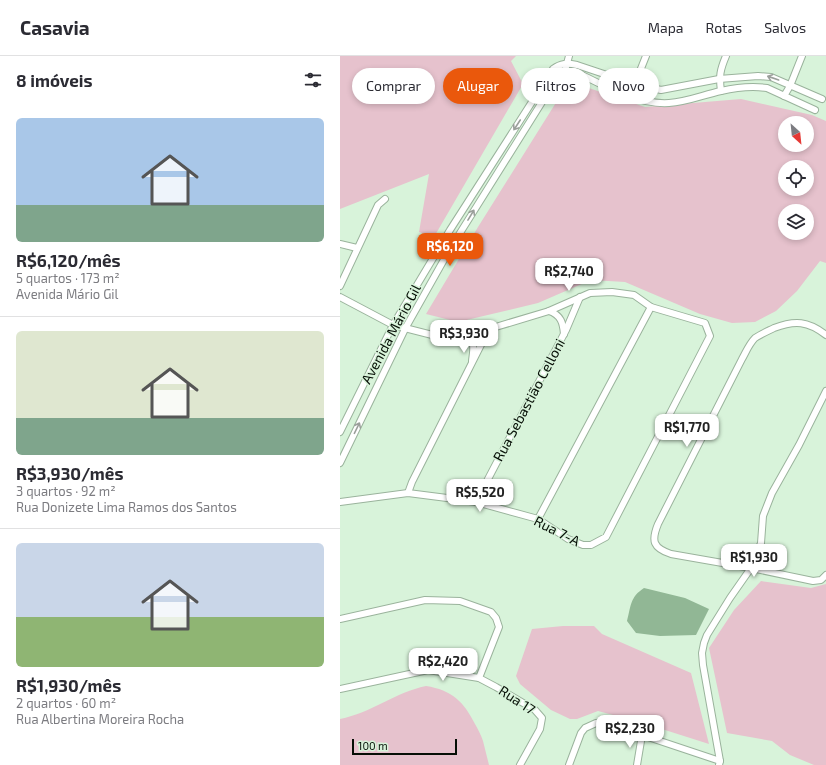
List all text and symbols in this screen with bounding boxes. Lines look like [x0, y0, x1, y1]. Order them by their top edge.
text: Casavia [20, 16, 90, 39]
text: Mapa [648, 19, 684, 36]
text: Rotas [706, 19, 742, 36]
text: Salvos [764, 19, 806, 36]
chip: Comprar [352, 68, 435, 104]
chip: Alugar [443, 68, 513, 104]
chip: Filtros [521, 68, 590, 104]
chip: Novo [598, 68, 659, 104]
icon: filters [302, 69, 324, 91]
text: 8 imóveis [16, 70, 93, 90]
one-way arrow [767, 74, 779, 82]
north arrow [778, 116, 814, 152]
map controls [778, 116, 814, 240]
one-way arrow [513, 119, 522, 130]
icon: home [134, 144, 206, 216]
button: locate [778, 160, 814, 196]
button: layers [778, 204, 814, 240]
one-way arrow [467, 209, 475, 221]
pin: R$6,120 [413, 233, 487, 267]
text: R$6,120 [426, 238, 474, 254]
text: R$6,120/mês [16, 250, 121, 270]
pin: R$2,740 [532, 258, 606, 292]
text: R$2,740 [544, 263, 594, 279]
text: 5 quartos · 173 m² [16, 270, 120, 286]
street label: Avenida Mário Gil [357, 280, 424, 386]
text: Avenida Mário Gil [16, 286, 118, 302]
pin: R$3,930 [427, 320, 501, 354]
text: R$3,930 [439, 325, 489, 341]
street label: Rua Sebastião Celloni [489, 335, 568, 464]
icon: home [134, 357, 206, 429]
pin: R$1,770 [650, 414, 724, 448]
text: R$1,770 [664, 419, 710, 435]
one-way arrow [354, 423, 361, 435]
text: R$3,930/mês [16, 463, 123, 483]
pin: R$5,520 [443, 479, 517, 513]
text: 3 quartos · 92 m² [16, 483, 116, 499]
text: R$5,520 [455, 484, 505, 500]
text: Rua Donizete Lima Ramos dos Santos [16, 499, 237, 515]
street label: Rua 7-A [531, 512, 583, 549]
pin: R$1,930 [717, 544, 791, 578]
text: R$1,930 [730, 549, 778, 565]
icon: home [134, 569, 206, 641]
pin: R$2,420 [406, 648, 480, 682]
text: R$2,420 [418, 653, 468, 669]
text: R$1,930/mês [16, 675, 121, 695]
street label: Rua 17 [496, 682, 539, 718]
text: 2 quartos · 60 m² [16, 695, 116, 711]
text: Rua Albertina Moreira Rocha [16, 711, 184, 727]
pin: R$2,230 [593, 715, 667, 749]
text: R$2,230 [605, 720, 655, 736]
scale bar [352, 737, 457, 756]
text: 100 m [358, 739, 388, 752]

